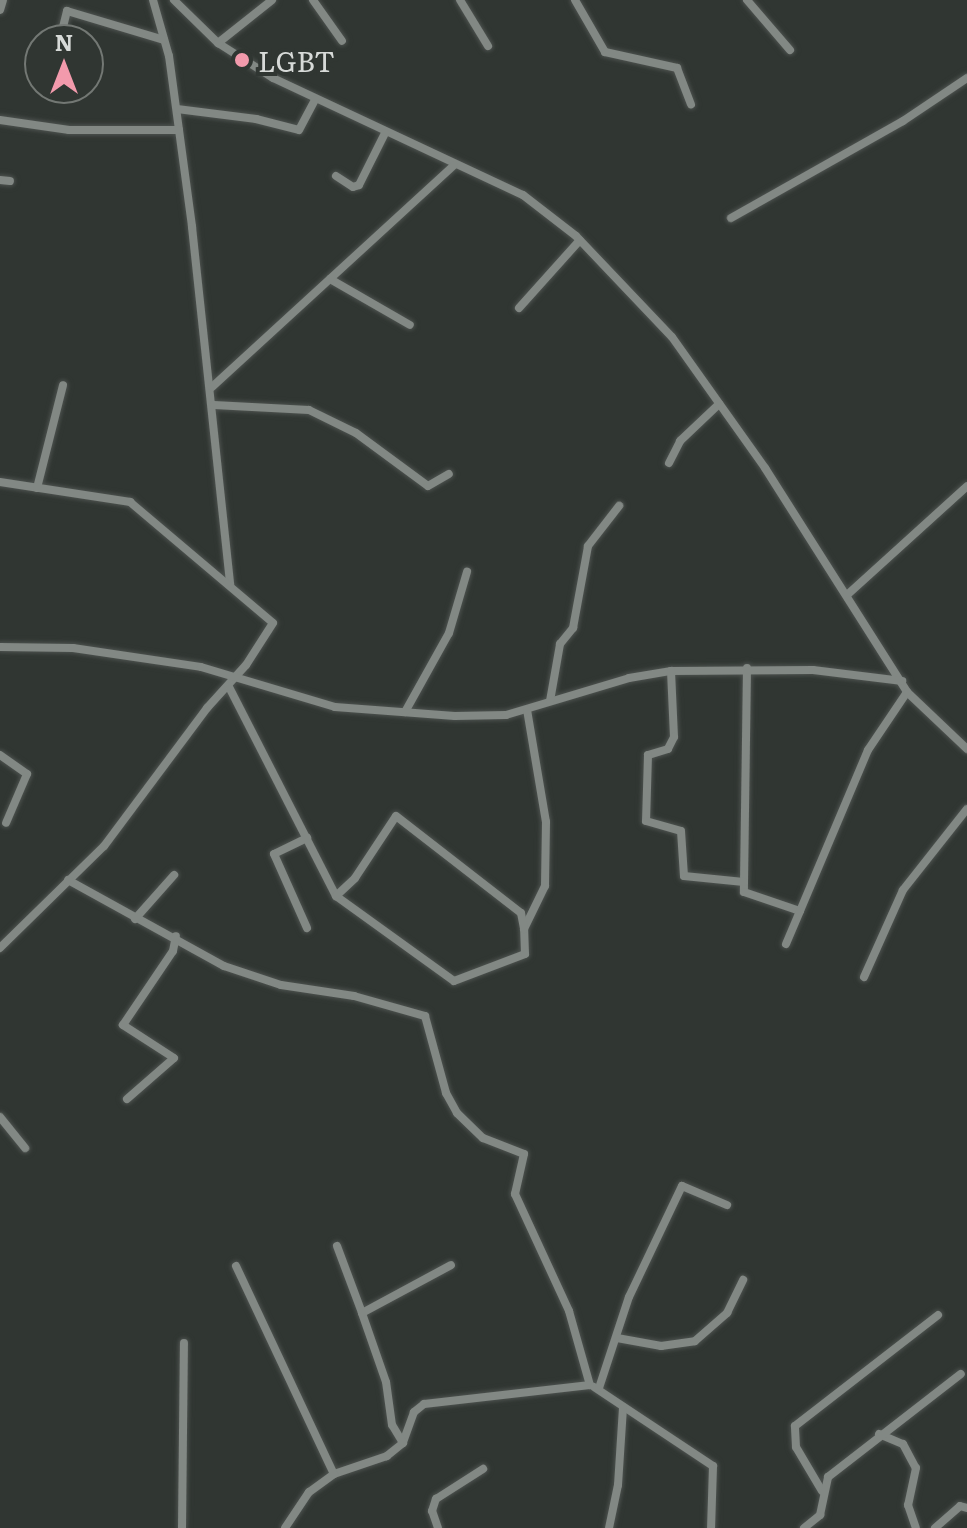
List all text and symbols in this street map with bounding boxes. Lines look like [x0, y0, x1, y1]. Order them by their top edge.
north arrow [24, 24, 104, 104]
text: N [55, 25, 73, 58]
place label: LGBT [258, 43, 335, 77]
marker: LGBT [233, 51, 251, 69]

